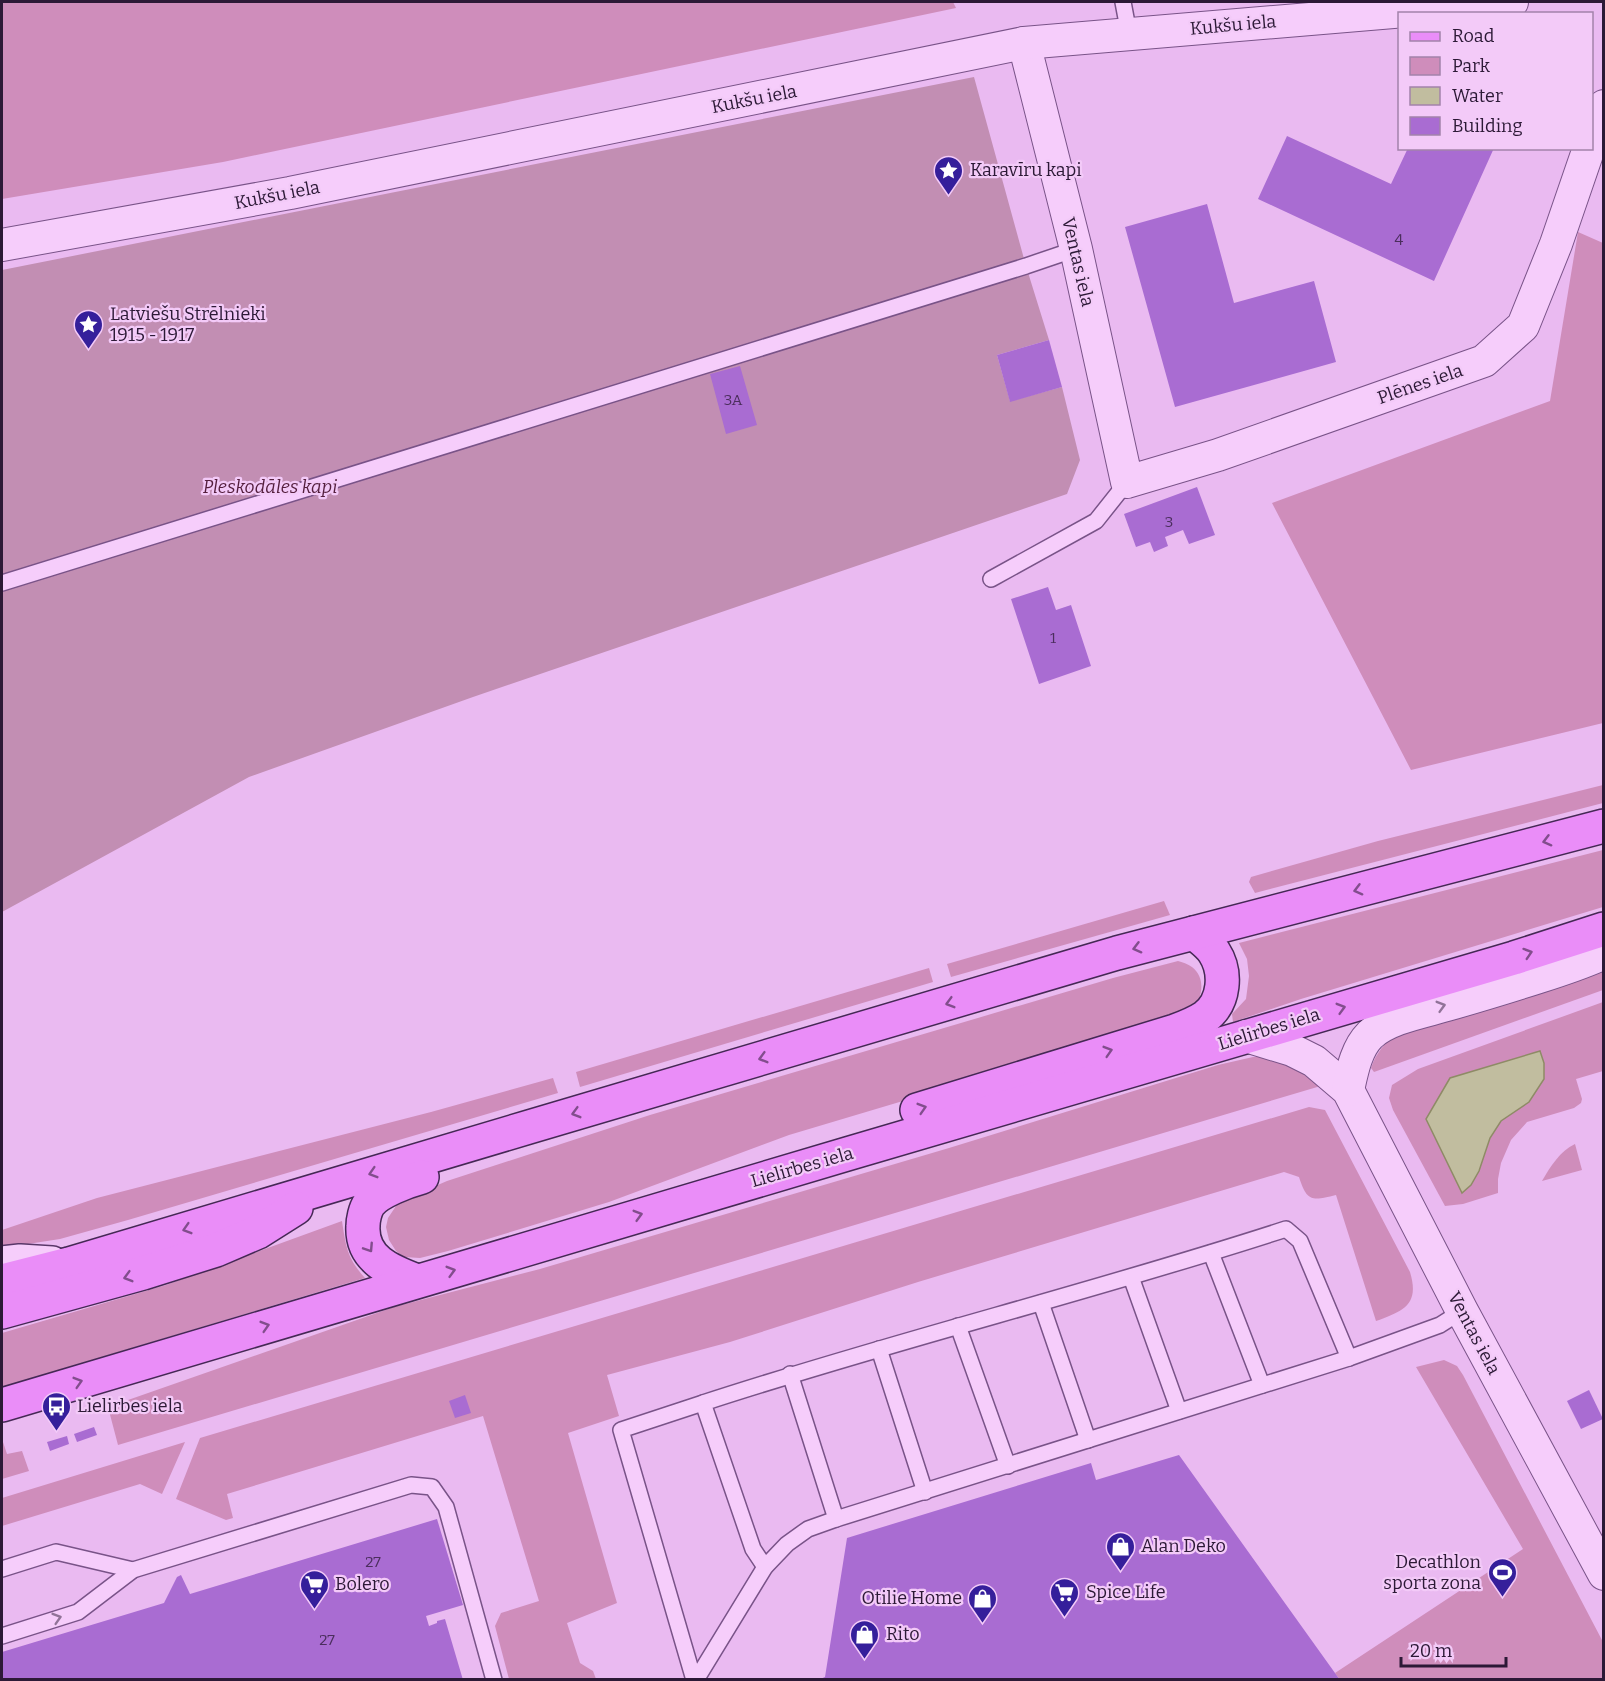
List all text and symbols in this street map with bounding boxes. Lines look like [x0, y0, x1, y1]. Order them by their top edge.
street label: Kukšu iela [1189, 10, 1277, 40]
legend [1398, 12, 1593, 150]
text: Road [1452, 25, 1495, 47]
text: Park [1452, 55, 1491, 77]
street label: Kukšu iela [709, 80, 799, 118]
text: Water [1452, 85, 1503, 107]
text: Building [1452, 115, 1523, 137]
place icon: Karavīru kapi [933, 154, 965, 196]
place label: Karavīru kapi [970, 159, 1082, 181]
street label: Kukšu iela [232, 176, 322, 214]
street label: Ventas iela [1057, 215, 1099, 309]
house number: 4 [1395, 231, 1404, 249]
place label: Latviešu Strēlnieki 1915 - 1917 [110, 303, 266, 346]
place icon: Latviešu Strēlnieki 1915 - 1917 [73, 308, 105, 350]
street label: Plēnes iela [1374, 359, 1466, 409]
house number: 3A [724, 391, 743, 409]
park label: Pleskodāles kapi [203, 476, 337, 498]
house number: 3 [1165, 513, 1173, 531]
house number: 1 [1050, 629, 1056, 647]
one-way arrow [1542, 834, 1553, 846]
one-way arrow [1353, 883, 1364, 895]
one-way arrow [1132, 941, 1143, 953]
one-way arrow [1522, 948, 1533, 961]
one-way arrow [945, 996, 956, 1008]
one-way arrow [1436, 1001, 1446, 1014]
street label: Lielirbes iela [1215, 1003, 1323, 1055]
one-way arrow [1335, 1003, 1345, 1015]
one-way arrow [1102, 1046, 1113, 1058]
one-way arrow [758, 1051, 769, 1063]
one-way arrow [916, 1103, 927, 1115]
one-way arrow [571, 1106, 582, 1118]
street label: Lielirbes iela [748, 1142, 856, 1192]
one-way arrow [368, 1166, 379, 1178]
one-way arrow [632, 1210, 643, 1222]
one-way arrow [182, 1222, 193, 1234]
one-way arrow [361, 1242, 372, 1253]
one-way arrow [445, 1266, 456, 1278]
one-way arrow [124, 1270, 134, 1282]
street label: Ventas iela [1443, 1288, 1505, 1378]
one-way arrow [259, 1321, 269, 1333]
one-way arrow [72, 1377, 83, 1389]
bus stop icon: Lielirbes iela [40, 1390, 72, 1432]
place label: Lielirbes iela [77, 1395, 183, 1417]
shop icon: Alan Deko [1104, 1530, 1136, 1572]
place label: Alan Deko [1141, 1535, 1226, 1557]
place label: Decathlon sporta zona [1383, 1551, 1482, 1594]
house number: 27 [365, 1553, 381, 1571]
sports icon: Decathlon sporta zona [1486, 1556, 1518, 1598]
supermarket icon: Bolero [298, 1568, 330, 1610]
place label: Bolero [335, 1573, 390, 1595]
supermarket icon: Spice Life [1049, 1576, 1081, 1618]
place label: Spice Life [1086, 1581, 1166, 1603]
shop icon: Otilie Home [967, 1582, 999, 1624]
place label: Otilie Home [861, 1587, 962, 1609]
one-way arrow [51, 1613, 62, 1625]
shop icon: Rito [849, 1618, 881, 1660]
place label: Rito [886, 1623, 920, 1645]
scale bar [1401, 1630, 1506, 1668]
house number: 27 [319, 1631, 335, 1649]
text: 20 m [1410, 1640, 1452, 1662]

